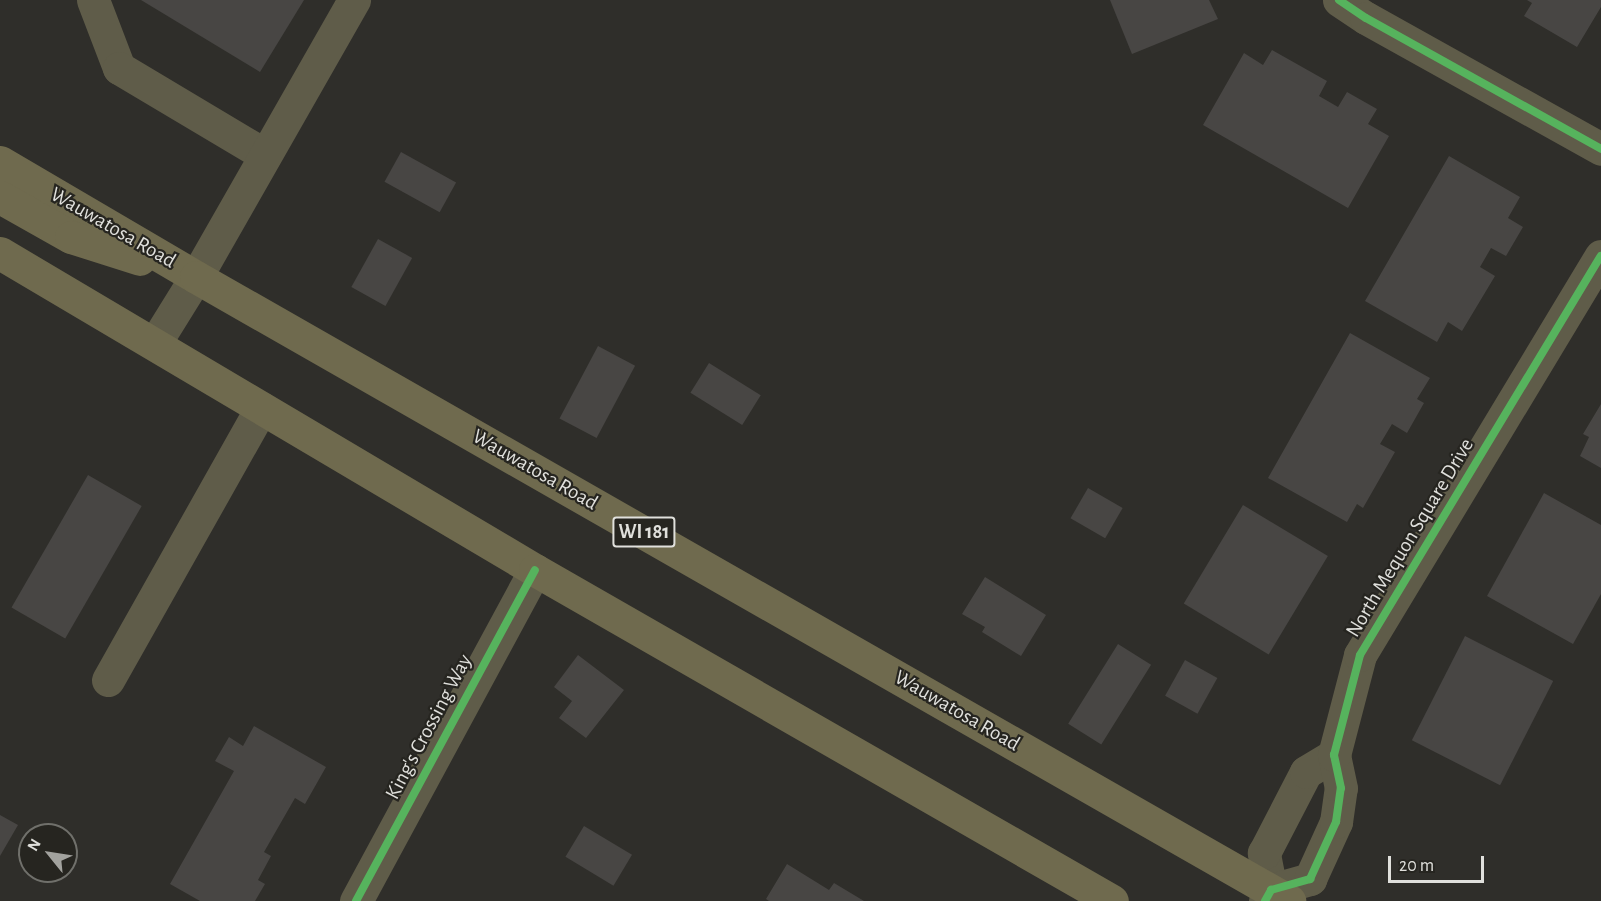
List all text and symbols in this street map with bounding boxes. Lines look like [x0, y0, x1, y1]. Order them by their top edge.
street label: Wauwatosa Road [46, 182, 180, 274]
street label: Wauwatosa Road [468, 424, 602, 516]
street label: North Mequon Square Drive [1341, 434, 1479, 642]
road number: WI 181 [611, 515, 677, 549]
street label: King's Crossing Way [380, 650, 478, 804]
street label: Wauwatosa Road [890, 665, 1024, 757]
north arrow [18, 823, 78, 883]
text: N [24, 836, 44, 854]
scale bar [1391, 844, 1487, 882]
text: 20 m [1399, 857, 1434, 875]

